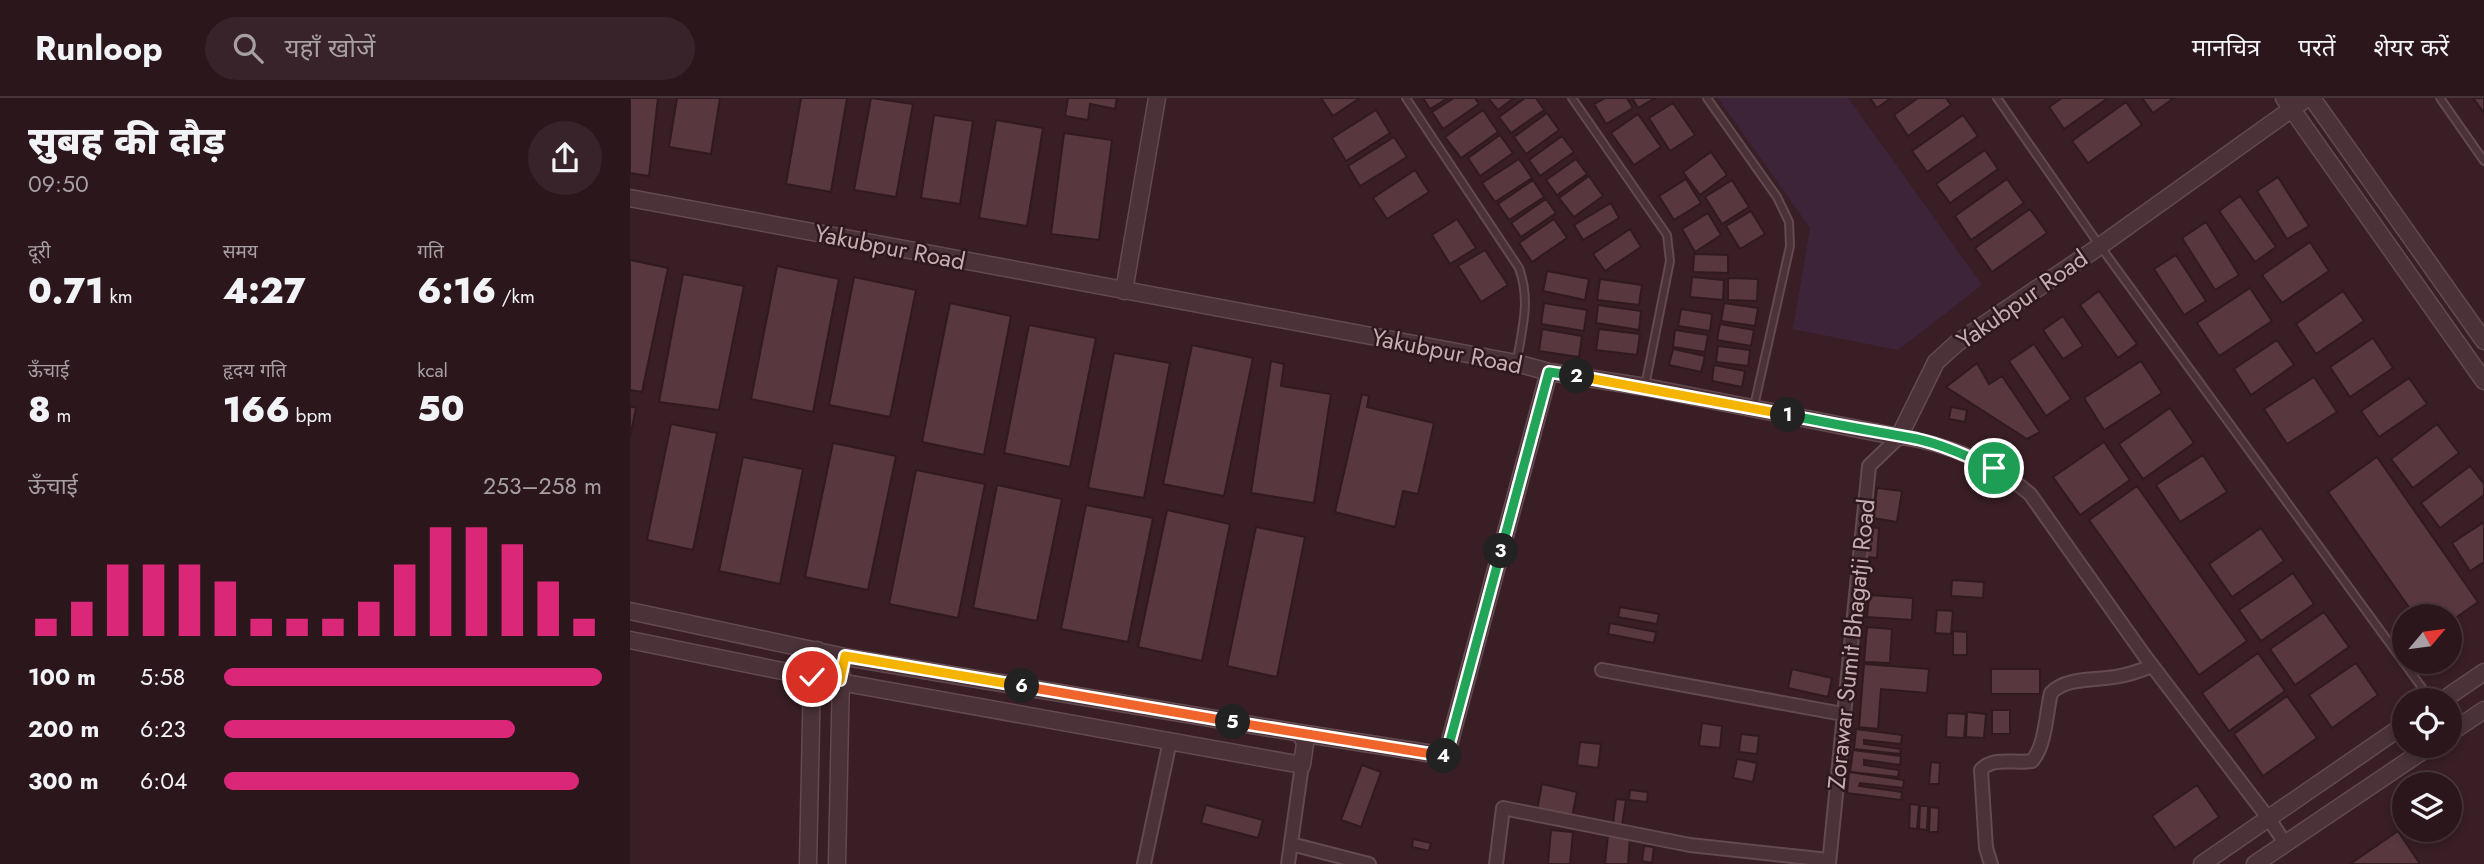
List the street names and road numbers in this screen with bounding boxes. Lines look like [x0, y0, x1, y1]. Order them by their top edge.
street label: Yakubpur Road [812, 215, 968, 279]
street label: Yakubpur Road [1949, 241, 2095, 357]
street label: Yakubpur Road [1369, 319, 1525, 383]
street label: Zorawar Sumit Bhagatji Road [1818, 497, 1884, 791]

